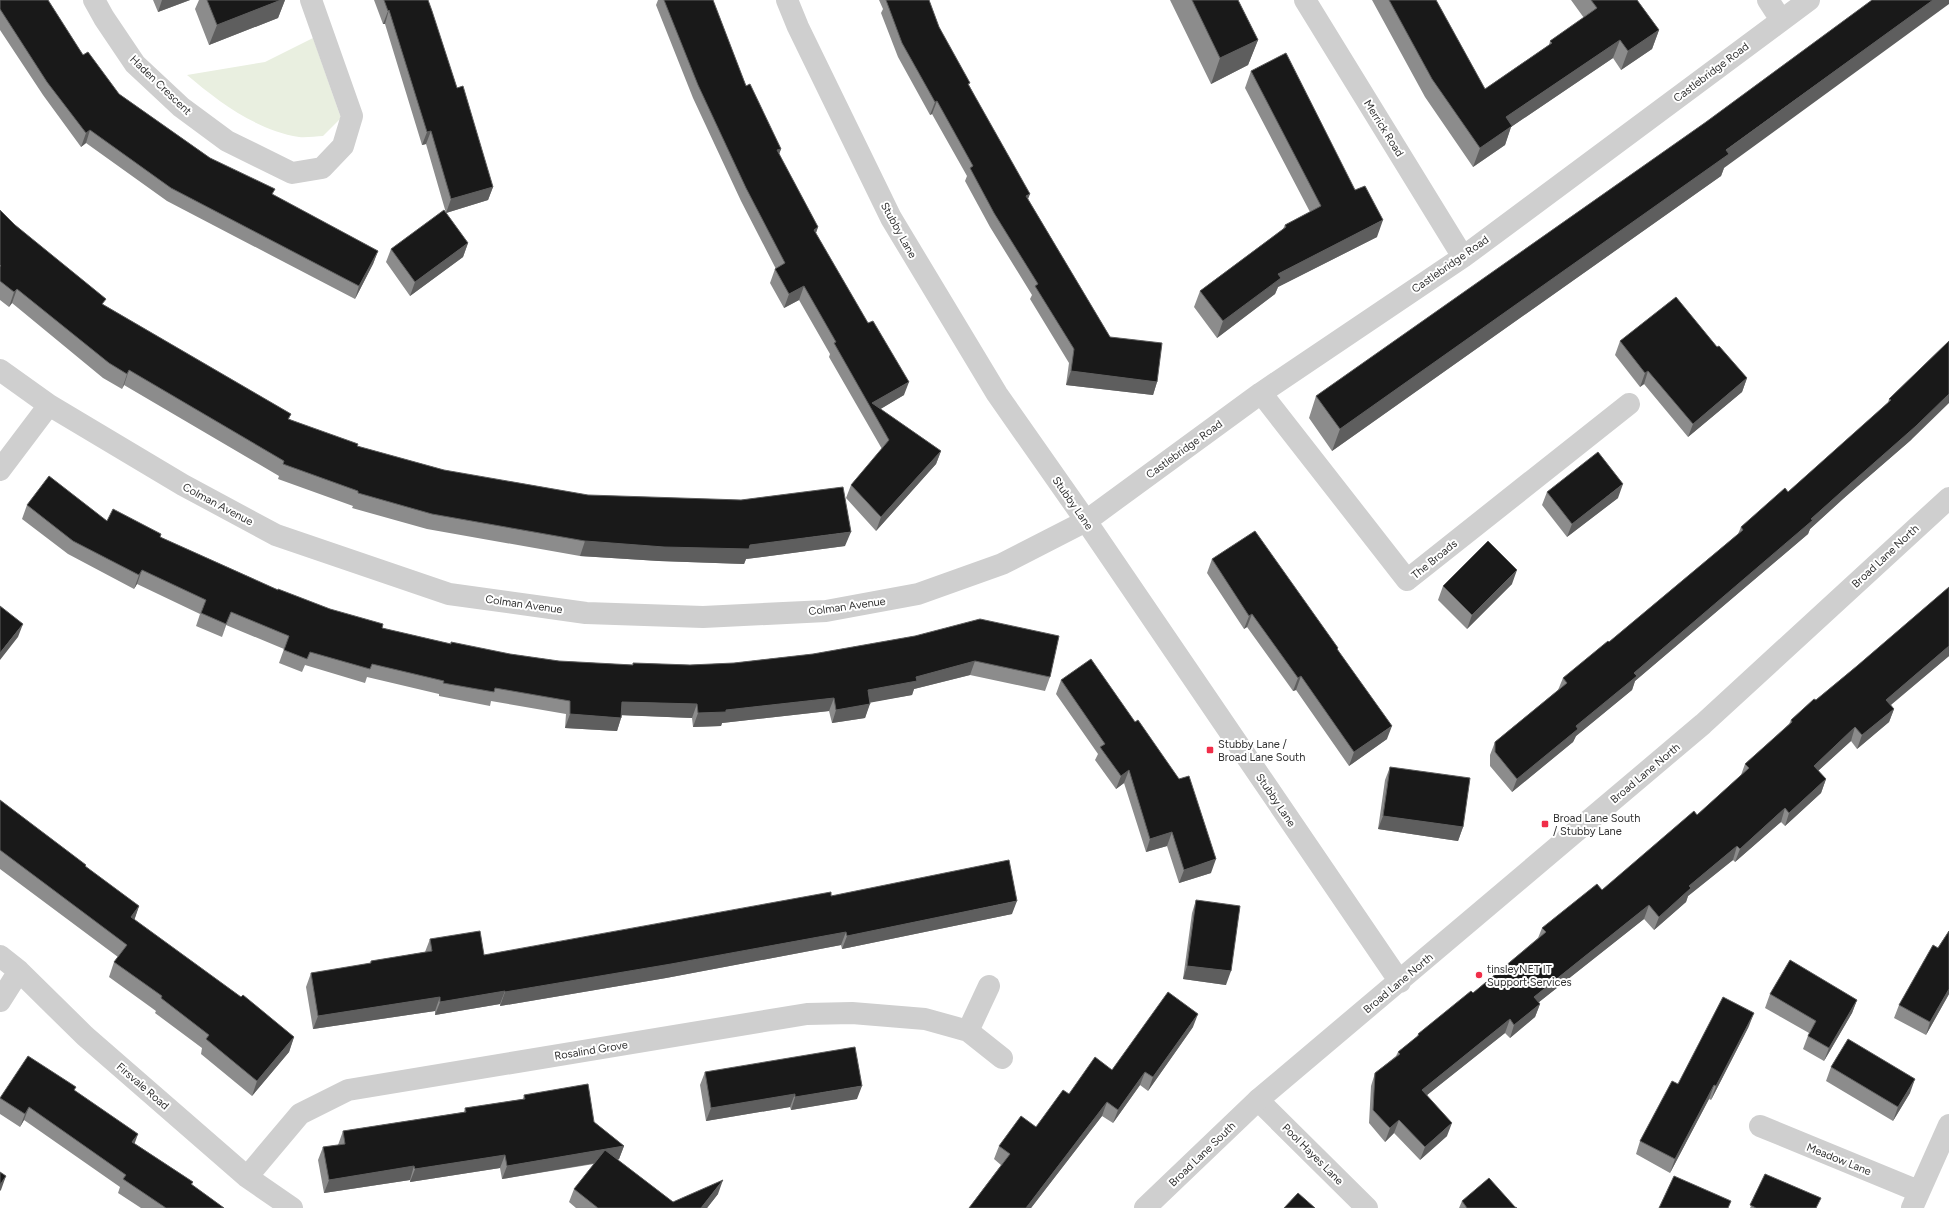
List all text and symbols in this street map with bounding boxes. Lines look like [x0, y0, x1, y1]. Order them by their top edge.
street label: Castlebridge Road [1671, 40, 1752, 105]
street label: Haden Crescent [127, 53, 194, 118]
street label: Merrick Road [1361, 97, 1406, 159]
street label: Stubby Lane [878, 200, 919, 260]
street label: Castlebridge Road [1409, 233, 1491, 296]
street label: Castlebridge Road [1144, 417, 1225, 481]
street label: Stubby Lane [1050, 474, 1096, 532]
street label: Colman Avenue [180, 480, 255, 528]
street label: Broad Lane North [1849, 522, 1921, 591]
street label: The Broads [1409, 537, 1460, 582]
street label: Colman Avenue [485, 593, 563, 616]
street label: Colman Avenue [808, 595, 886, 618]
place label: Stubby Lane / Broad Lane South [1218, 738, 1305, 764]
street label: Broad Lane North [1608, 741, 1683, 806]
marker: Stubby Lane / Broad Lane South [1205, 745, 1215, 755]
street label: Stubby Lane [1253, 771, 1298, 830]
place label: Broad Lane South / Stubby Lane [1553, 812, 1640, 838]
marker: Broad Lane South / Stubby Lane [1540, 819, 1550, 829]
street label: Broad Lane North [1361, 951, 1436, 1016]
place label: tinsleyNET IT Support Services [1487, 963, 1572, 989]
marker: tinsleyNET IT Support Services [1474, 970, 1484, 980]
street label: Rosalind Grove [553, 1038, 629, 1063]
street label: Firsvale Road [114, 1060, 171, 1113]
street label: Broad Lane South [1166, 1119, 1238, 1189]
street label: Pool Hayes Lane [1279, 1121, 1346, 1188]
street label: Meadow Lane [1805, 1141, 1873, 1178]

